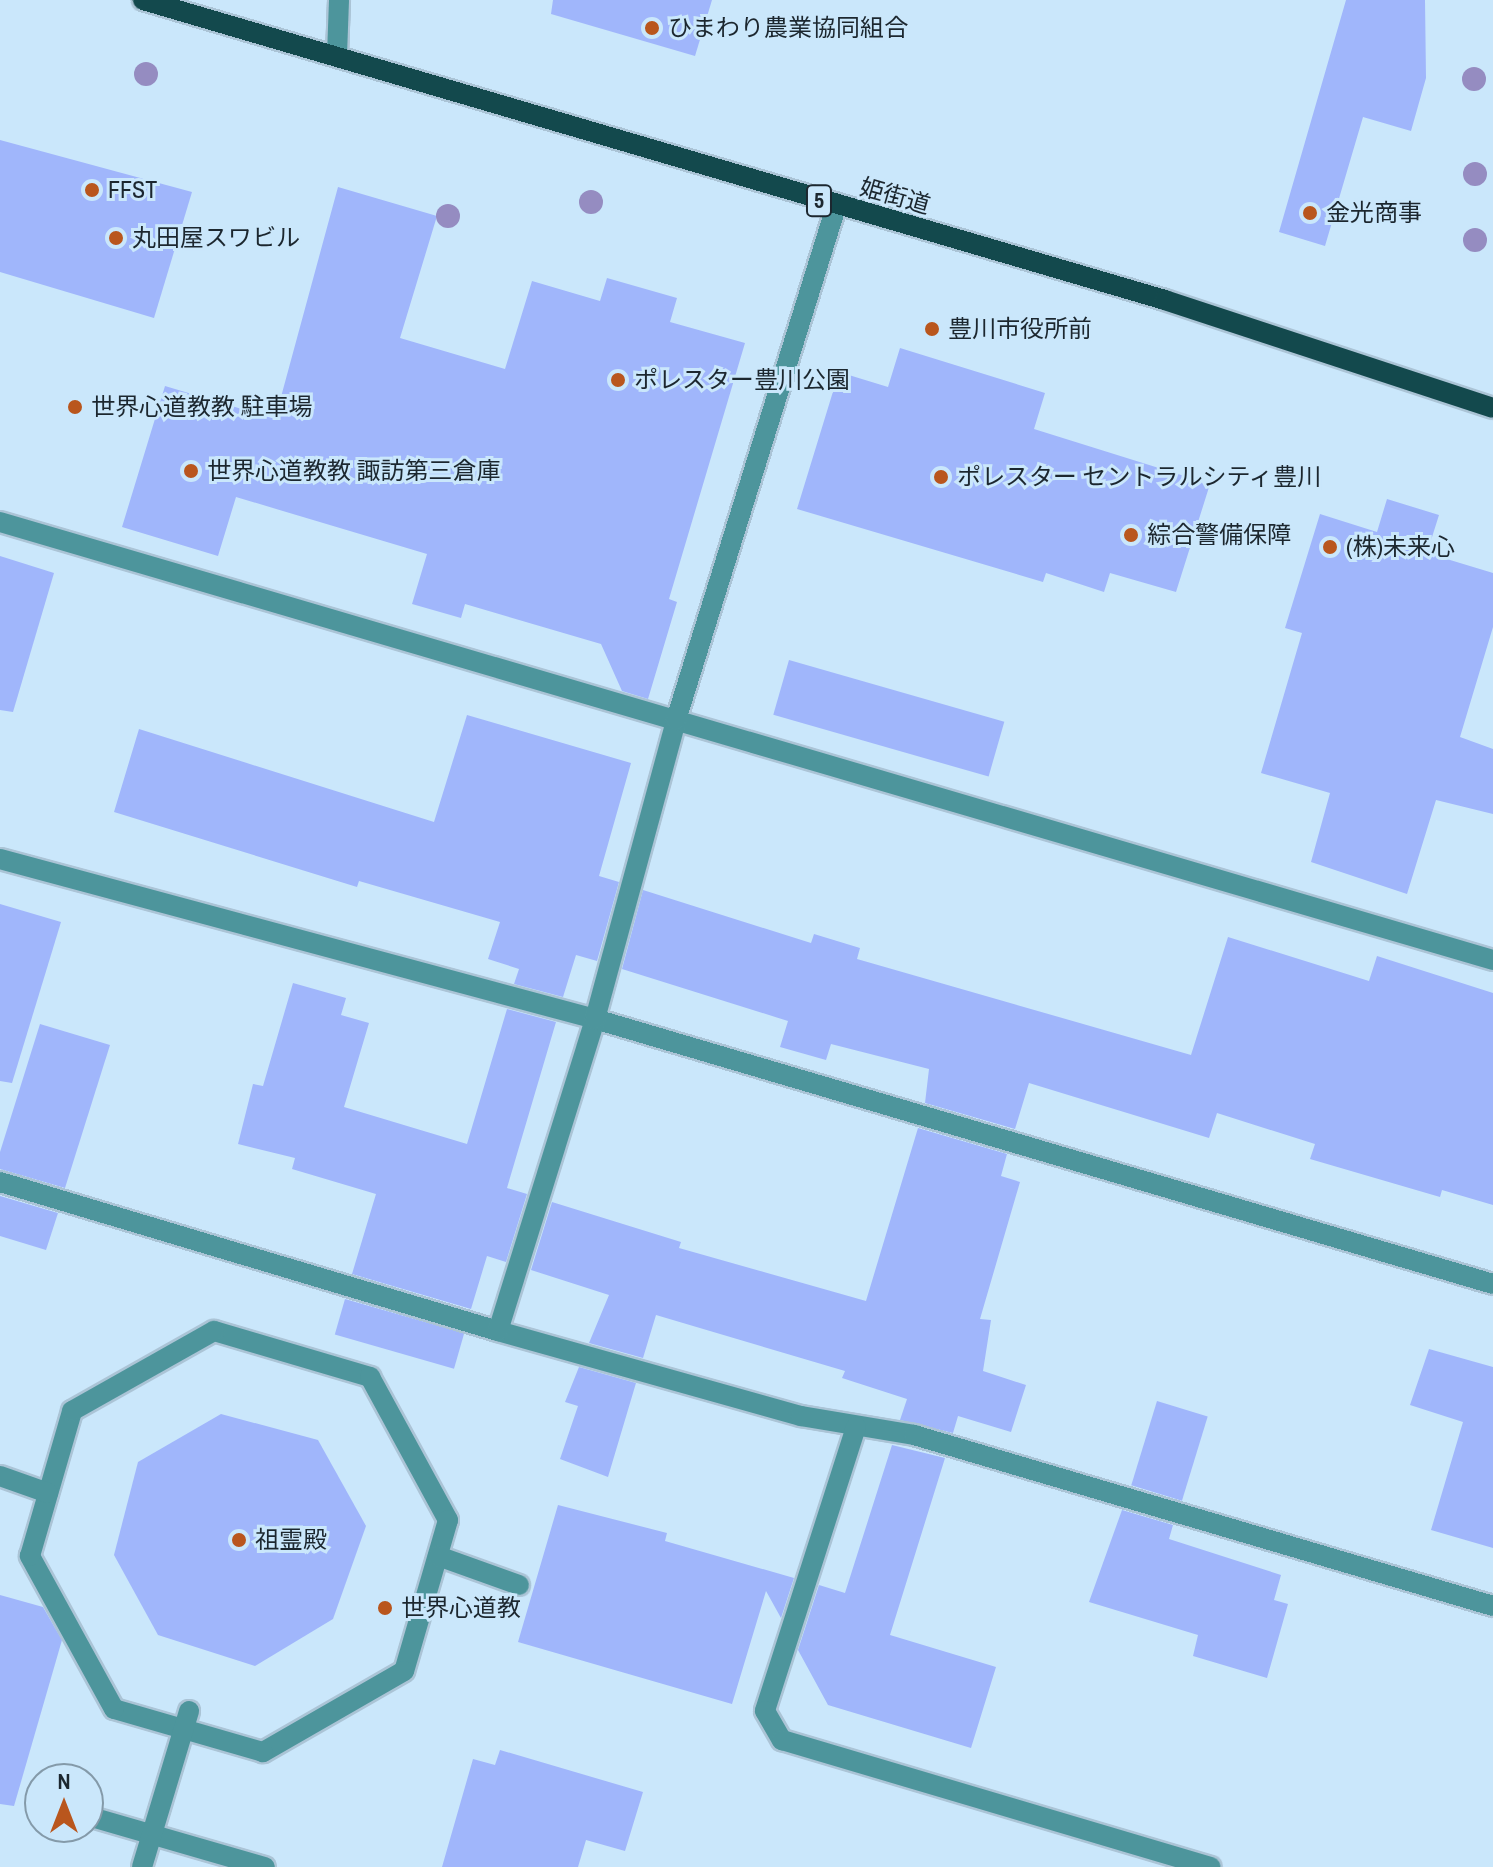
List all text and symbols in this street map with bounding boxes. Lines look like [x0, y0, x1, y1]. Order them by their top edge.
place label: ひまわり農業協同組合 [668, 14, 908, 42]
marker: ひまわり農業協同組合 [643, 19, 661, 37]
street label: 姫街道 [856, 172, 934, 220]
place label: FFST [108, 176, 157, 204]
marker: FFST [83, 181, 101, 199]
road number: 5 [805, 183, 833, 219]
place label: 金光商事 [1326, 199, 1422, 227]
marker: 金光商事 [1301, 204, 1319, 222]
place label: 丸田屋スワビル [132, 224, 300, 252]
marker: 丸田屋スワビル [107, 229, 125, 247]
place label: 豊川市役所前 [948, 315, 1092, 343]
marker: 豊川市役所前 [923, 320, 941, 338]
place label: ポレスター豊川公園 [634, 366, 850, 394]
marker: ポレスター豊川公園 [609, 371, 627, 389]
place label: 世界心道教教 駐車場 [91, 393, 312, 421]
marker: 世界心道教教 駐車場 [66, 398, 84, 416]
place label: 世界心道教教 諏訪第三倉庫 [207, 457, 500, 485]
marker: 世界心道教教 諏訪第三倉庫 [182, 462, 200, 480]
place label: ポレスター セントラルシティ豊川 [957, 463, 1322, 491]
marker: ポレスター セントラルシティ豊川 [932, 468, 950, 486]
place label: 綜合警備保障 [1147, 521, 1291, 549]
marker: 綜合警備保障 [1122, 526, 1140, 544]
place label: (株)未来心 [1346, 533, 1455, 561]
marker: (株)未来心 [1321, 538, 1339, 556]
place label: 祖霊殿 [255, 1526, 327, 1554]
marker: 祖霊殿 [230, 1531, 248, 1549]
place label: 世界心道教 [401, 1594, 521, 1622]
marker: 世界心道教 [376, 1599, 394, 1617]
north arrow [24, 1763, 104, 1843]
text: N [57, 1766, 71, 1796]

